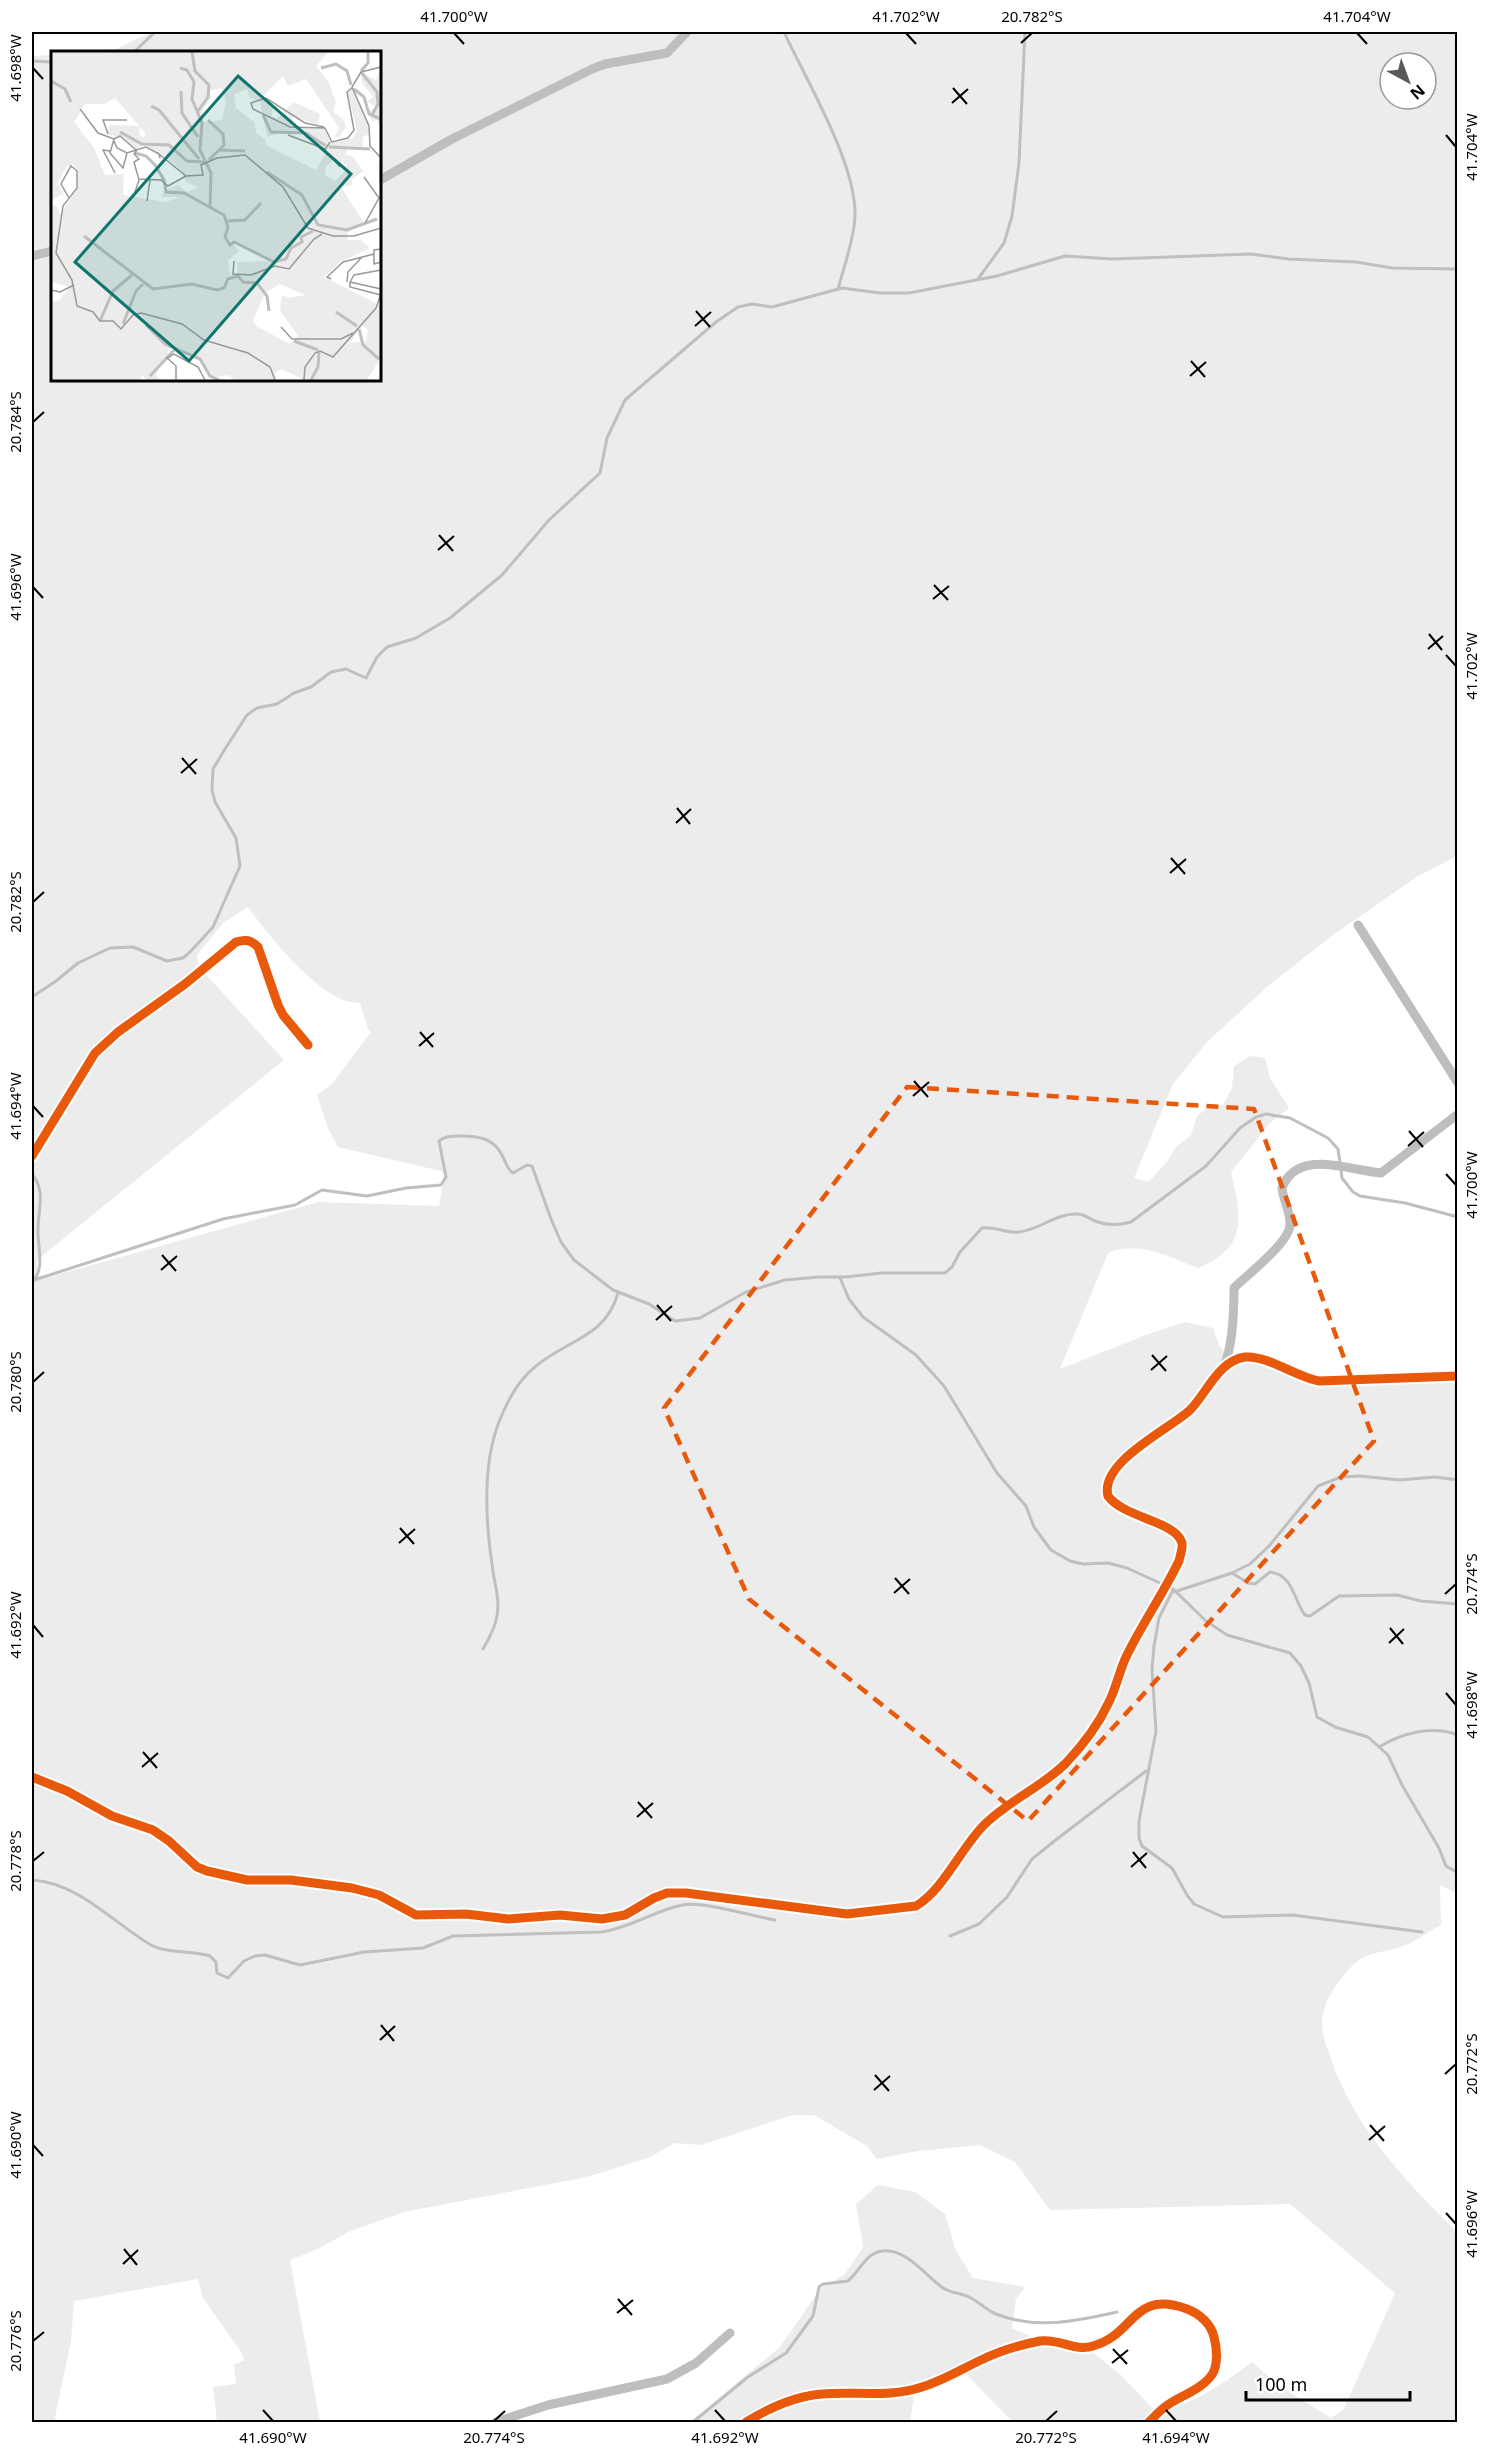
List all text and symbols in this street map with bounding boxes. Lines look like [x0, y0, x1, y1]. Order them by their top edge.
text: 41.700°W [420, 6, 488, 26]
text: 41.702°W [872, 6, 940, 26]
text: 20.782°S [1001, 6, 1063, 26]
text: 41.704°W [1323, 6, 1391, 26]
text: 41.698°W [5, 34, 25, 102]
inset map [51, 51, 381, 381]
north arrow [1378, 51, 1438, 111]
text: N [1406, 80, 1430, 105]
text: 41.704°W [1461, 113, 1481, 181]
text: 20.784°S [5, 391, 25, 453]
text: 41.696°W [5, 553, 25, 621]
text: 41.702°W [1461, 632, 1481, 700]
text: 20.782°S [5, 871, 25, 933]
text: 41.694°W [5, 1072, 25, 1140]
text: 41.700°W [1461, 1151, 1481, 1219]
text: 20.780°S [5, 1351, 25, 1413]
text: 20.774°S [1461, 1553, 1481, 1615]
text: 41.692°W [5, 1591, 25, 1659]
text: 41.698°W [1461, 1671, 1481, 1739]
text: 20.778°S [5, 1830, 25, 1892]
text: 20.772°S [1461, 2033, 1481, 2095]
text: 41.690°W [5, 2111, 25, 2179]
text: 41.696°W [1461, 2190, 1481, 2258]
text: 20.776°S [5, 2310, 25, 2372]
scale bar [1246, 2364, 1410, 2402]
text: 100 m [1255, 2372, 1307, 2396]
text: 41.690°W [239, 2427, 307, 2447]
text: 20.774°S [463, 2427, 525, 2447]
text: 41.692°W [691, 2427, 759, 2447]
text: 20.772°S [1015, 2427, 1077, 2447]
text: 41.694°W [1142, 2427, 1210, 2447]

